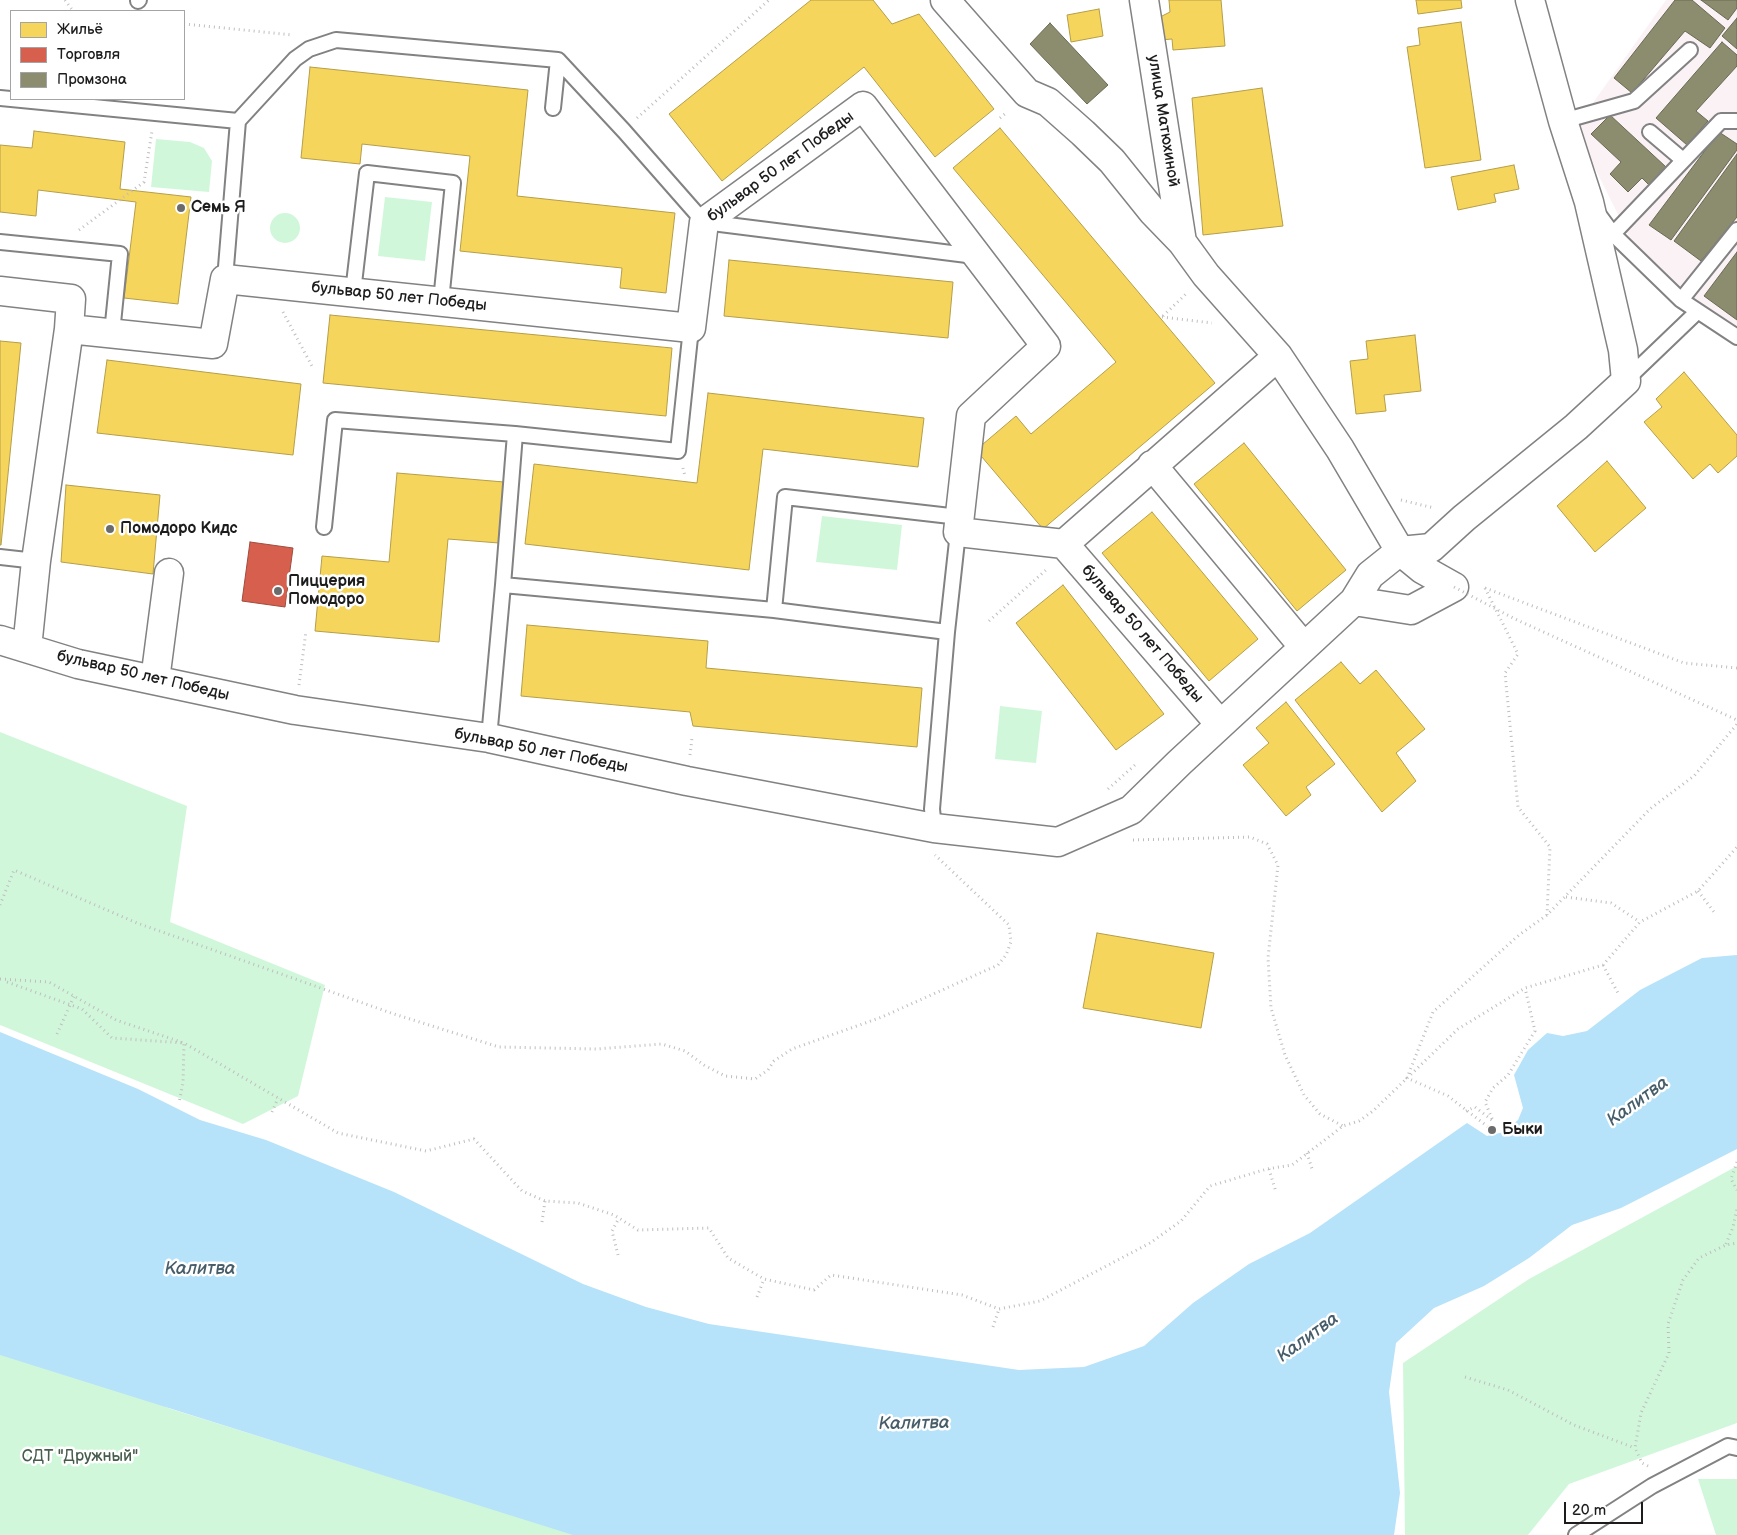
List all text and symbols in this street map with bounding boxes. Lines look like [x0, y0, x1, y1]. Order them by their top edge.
legend [10, 10, 185, 100]
text: Жильё [57, 20, 103, 39]
text: Торговля [57, 45, 120, 64]
street label: улица Матюхиной [1143, 54, 1183, 188]
text: Промзона [57, 70, 127, 89]
street label: бульвар 50 лет Победы [704, 107, 858, 227]
place label: Семь Я [191, 198, 246, 218]
marker: Семь Я [175, 202, 187, 214]
street label: бульвар 50 лет Победы [310, 278, 488, 316]
place label: Помодоро Кидс [120, 519, 238, 539]
marker: Помодоро Кидс [104, 523, 116, 535]
street label: бульвар 50 лет Победы [1077, 561, 1207, 707]
place label: Пиццерия Помодоро [288, 572, 365, 610]
marker: Пиццерия Помодоро [272, 585, 284, 597]
street label: бульвар 50 лет Победы [55, 647, 231, 705]
street label: бульвар 50 лет Победы [453, 725, 629, 777]
water label: Калитва [1603, 1072, 1673, 1132]
place label: Быки [1502, 1120, 1543, 1140]
marker: Быки [1486, 1124, 1498, 1136]
water label: Калитва [164, 1258, 236, 1280]
water label: Калитва [1273, 1308, 1343, 1368]
water label: Калитва [878, 1413, 950, 1435]
park label: СДТ "Дружный" [22, 1447, 138, 1467]
scale bar [1567, 1492, 1646, 1524]
text: 20 m [1572, 1501, 1606, 1520]

